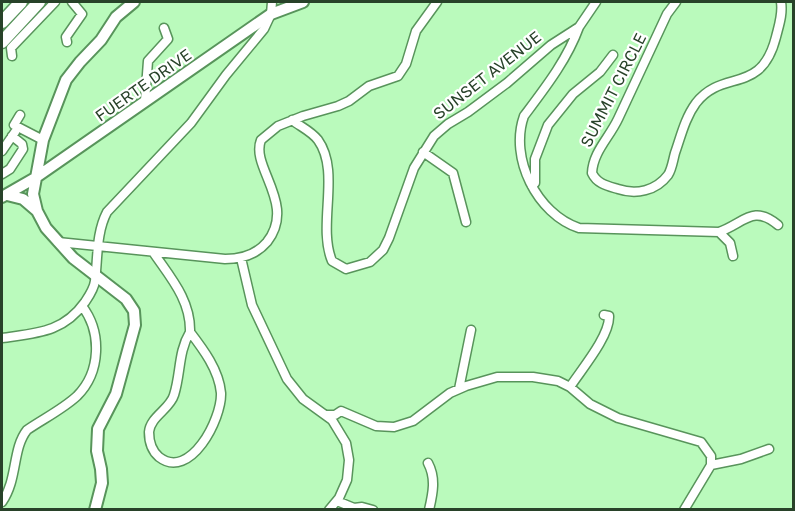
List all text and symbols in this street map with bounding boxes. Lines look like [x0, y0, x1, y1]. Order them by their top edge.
street label: SUNSET AVENUE [429, 27, 545, 123]
street label: SUMMIT CIRCLE [576, 30, 650, 150]
street label: FUERTE DRIVE [91, 44, 195, 126]

